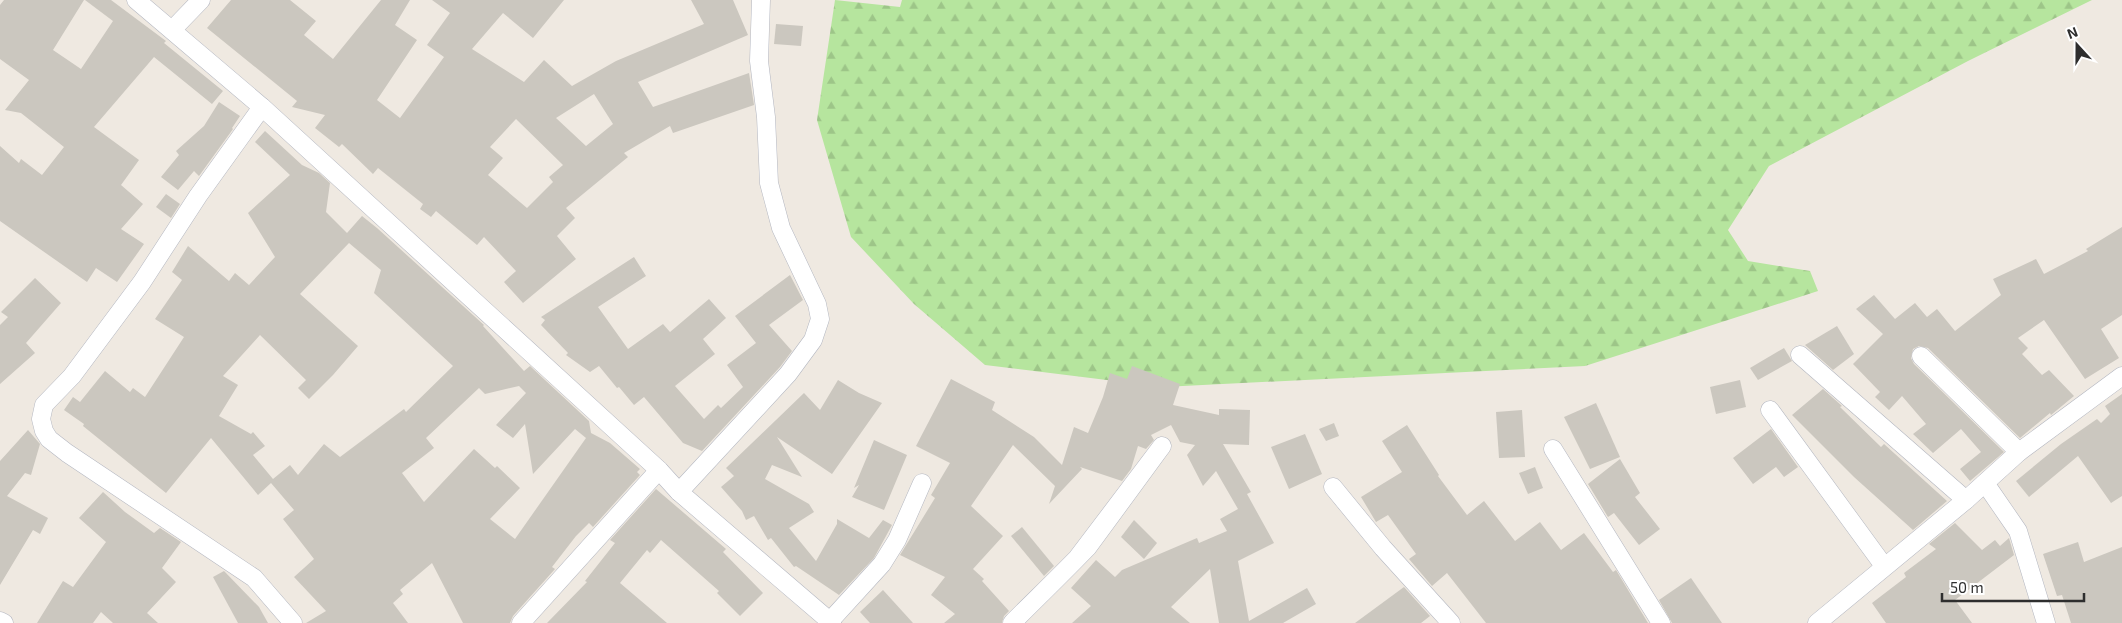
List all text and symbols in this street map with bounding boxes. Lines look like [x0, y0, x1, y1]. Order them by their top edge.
north arrow [2052, 20, 2102, 70]
text: N [2064, 23, 2080, 42]
scale bar [1942, 570, 2084, 602]
text: 50 m [1950, 578, 1984, 596]

